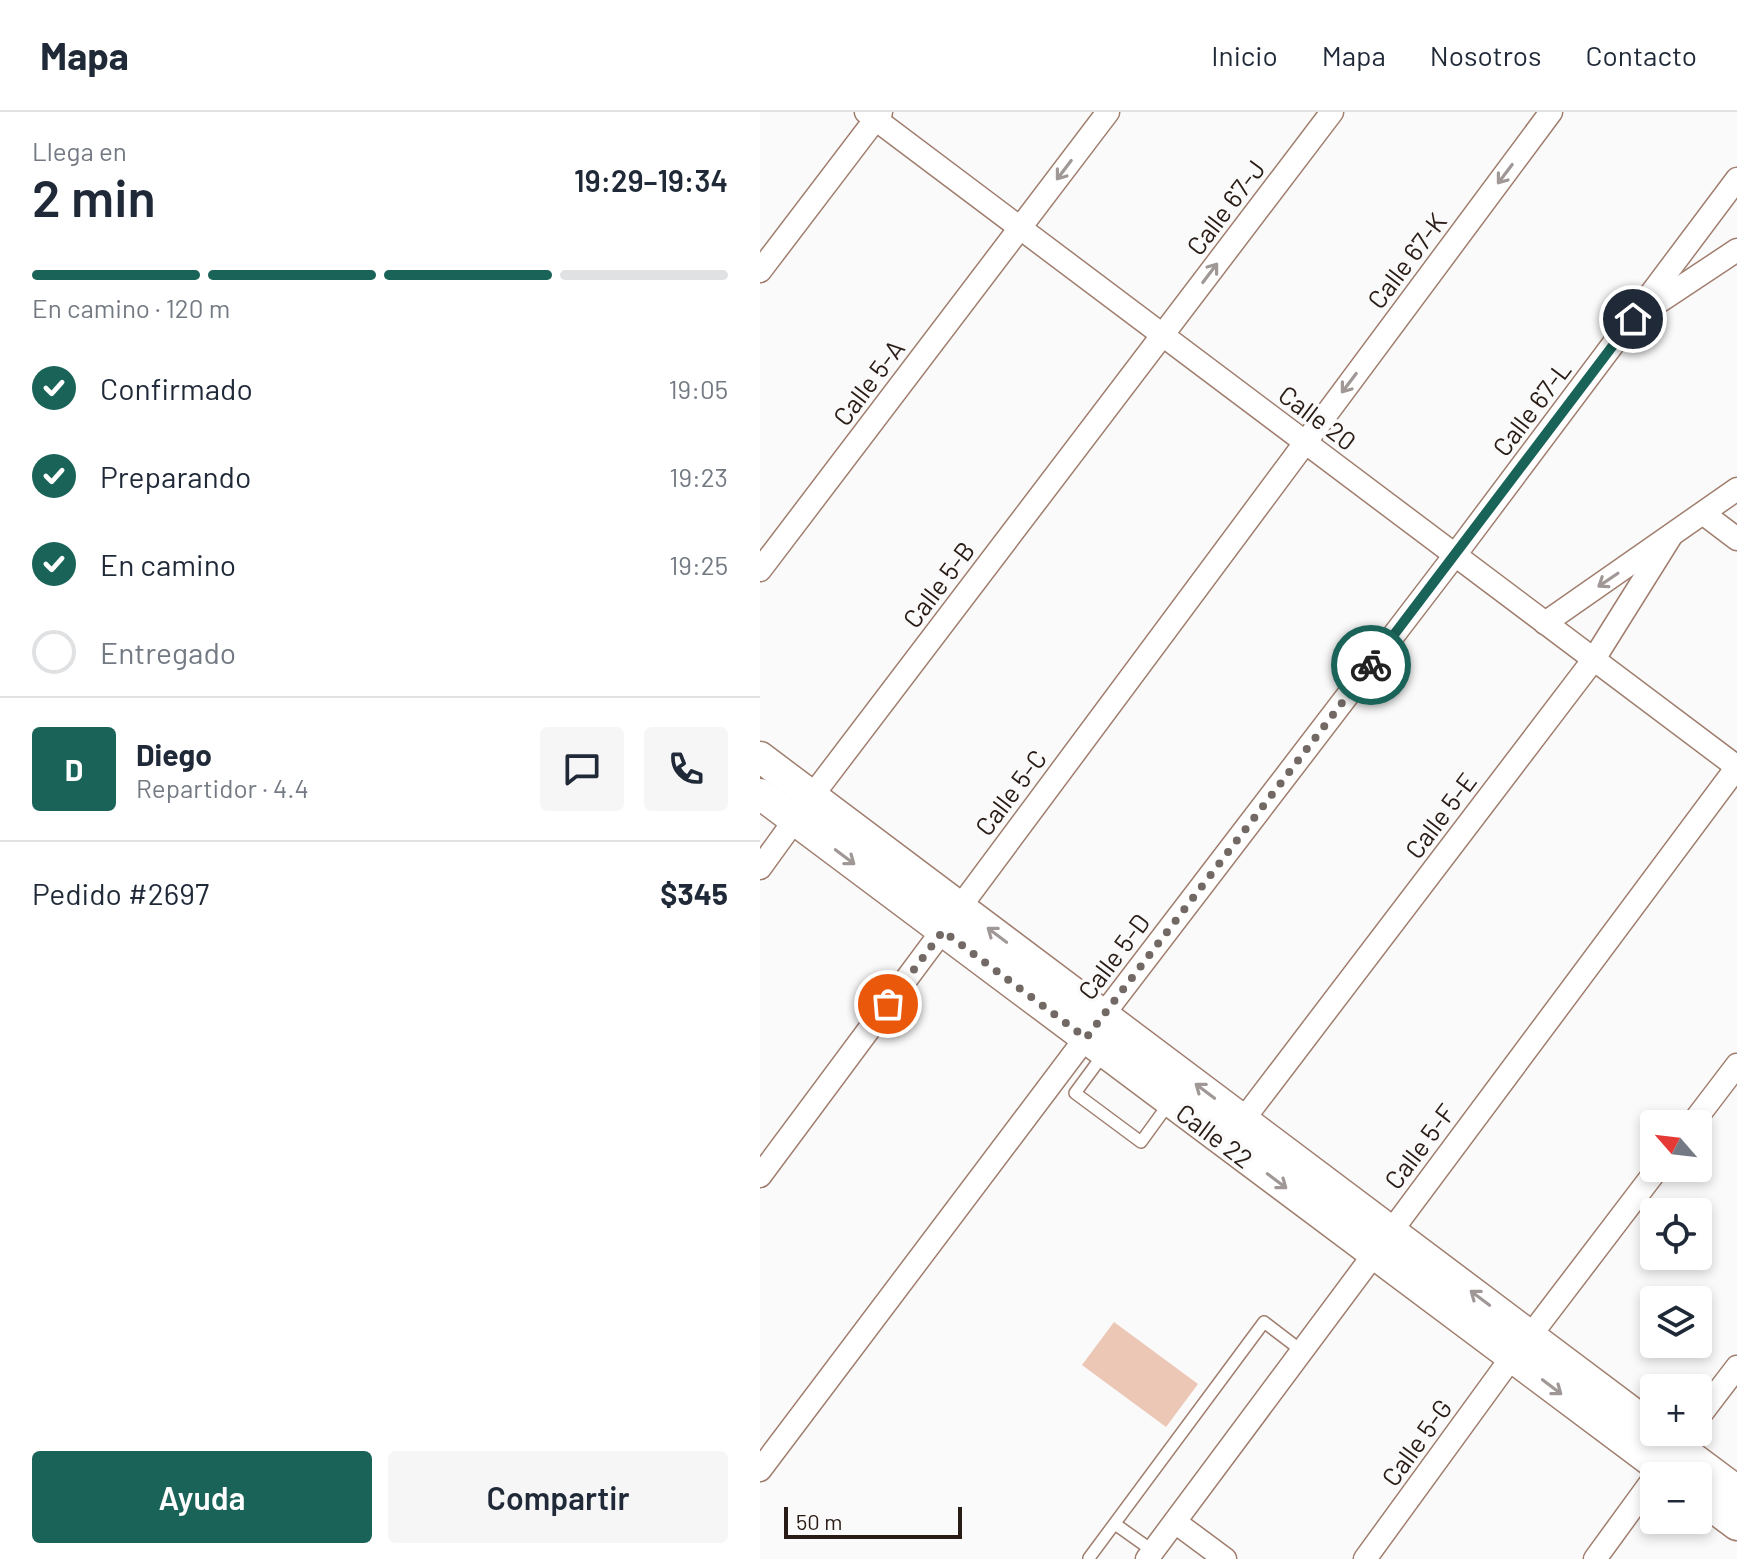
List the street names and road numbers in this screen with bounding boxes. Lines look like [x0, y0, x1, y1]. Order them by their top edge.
street label: Calle 67-J [1179, 153, 1271, 261]
street label: Calle 67-K [1360, 206, 1452, 314]
street label: Calle 5-A [826, 333, 910, 431]
street label: Calle 67-L [1485, 355, 1577, 461]
street label: Calle 20 [1273, 378, 1363, 456]
street label: Calle 5-B [896, 535, 980, 633]
street label: Calle 5-C [968, 743, 1052, 841]
street label: Calle 5-E [1398, 766, 1482, 864]
street label: Calle 5-D [1071, 907, 1155, 1005]
street label: Calle 22 [1171, 1096, 1259, 1174]
street label: Calle 5-F [1377, 1097, 1461, 1195]
street label: Calle 5-G [1374, 1393, 1458, 1491]

